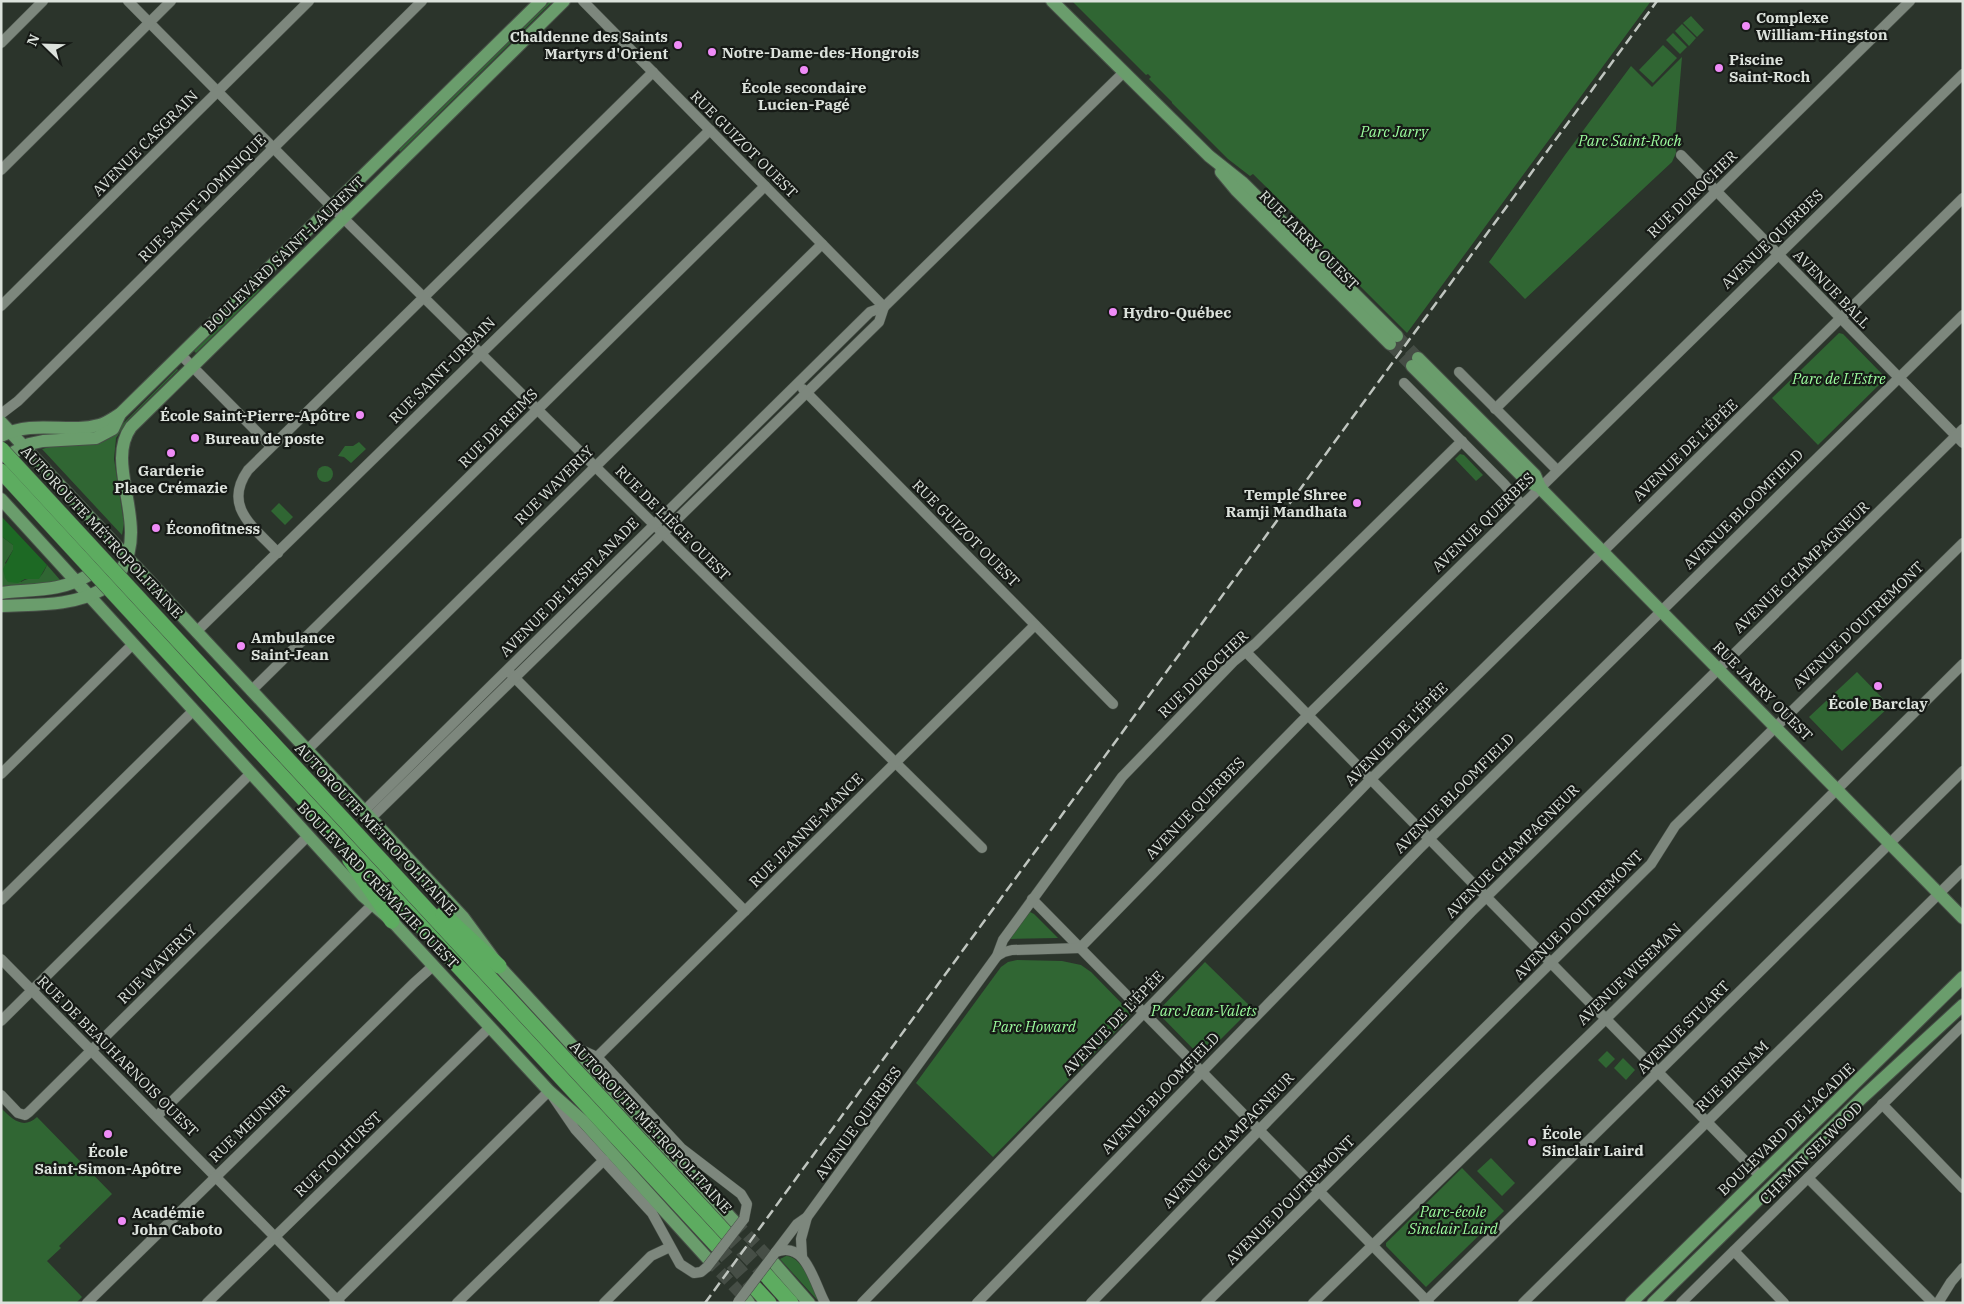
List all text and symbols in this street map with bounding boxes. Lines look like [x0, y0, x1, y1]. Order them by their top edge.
place label: Complexe William-Hingston [1756, 8, 1888, 44]
north arrow [20, 20, 70, 70]
marker: Complexe William-Hingston [1740, 20, 1752, 32]
place label: Chaldenne des Saints Martyrs d'Orient [510, 27, 668, 63]
text: N [23, 31, 43, 49]
marker: Chaldenne des Saints Martyrs d'Orient [672, 39, 684, 51]
place label: Notre-Dame-des-Hongrois [722, 43, 919, 62]
marker: Notre-Dame-des-Hongrois [706, 46, 718, 58]
place label: Piscine Saint-Roch [1729, 50, 1810, 86]
marker: Piscine Saint-Roch [1713, 62, 1725, 74]
marker: École secondaire Lucien-Pagé [798, 64, 810, 76]
place label: École secondaire Lucien-Pagé [742, 78, 866, 114]
street label: AVENUE CASGRAIN [88, 86, 202, 200]
street label: RUE GUIZOT OUEST [686, 86, 802, 202]
park label: Parc Jarry [1359, 122, 1429, 141]
street label: RUE SAINT-DOMINIQUE [134, 130, 270, 266]
park label: Parc Saint-Roch [1577, 131, 1683, 150]
street label: RUE DUROCHER [1643, 146, 1741, 242]
street label: BOULEVARD SAINT-LAURENT [200, 172, 368, 336]
street label: AVENUE QUERBES [1717, 185, 1827, 293]
street label: RUE JARRY OUEST [1255, 186, 1363, 294]
street label: AVENUE BALL [1789, 245, 1875, 333]
place label: Hydro-Québec [1123, 303, 1231, 322]
marker: Hydro-Québec [1107, 306, 1119, 318]
street label: RUE SAINT-URBAIN [385, 313, 499, 427]
park label: Parc de L'Estre [1791, 369, 1886, 388]
street label: RUE DE REIMS [454, 384, 542, 472]
street label: AVENUE DE L'ÉPÉE [1629, 395, 1741, 505]
place label: École Saint-Pierre-Apôtre [160, 406, 350, 425]
marker: École Saint-Pierre-Apôtre [354, 409, 366, 421]
place label: Bureau de poste [205, 429, 324, 448]
marker: Bureau de poste [189, 432, 201, 444]
street label: RUE WAVERLY [510, 441, 598, 529]
street label: AUTOROUTE MÉTROPOLITAINE [17, 442, 187, 622]
street label: AVENUE BLOOMFIELD [1679, 445, 1807, 573]
marker: Garderie Place Crémazie [165, 447, 177, 459]
place label: Garderie Place Crémazie [114, 461, 228, 497]
street label: RUE DE LIÈGE OUEST [611, 461, 735, 585]
street label: AVENUE QUERBES [1428, 468, 1538, 576]
street label: RUE GUIZOT OUEST [908, 475, 1024, 591]
place label: Temple Shree Ramji Mandhata [1226, 485, 1347, 521]
marker: Temple Shree Ramji Mandhata [1351, 497, 1363, 509]
street label: AVENUE CHAMPAGNEUR [1729, 497, 1873, 637]
street label: AVENUE DE L'ESPLANADE [495, 513, 643, 661]
place label: Éconofitness [166, 519, 260, 538]
marker: Éconofitness [150, 522, 162, 534]
street label: AVENUE D'OUTREMONT [1788, 557, 1928, 693]
street label: RUE DUROCHER [1154, 626, 1252, 722]
place label: Ambulance Saint-Jean [251, 628, 335, 664]
street label: RUE JARRY OUEST [1709, 637, 1817, 745]
marker: Ambulance Saint-Jean [235, 640, 247, 652]
street label: AVENUE DE L'ÉPÉE [1340, 678, 1452, 790]
marker: École Barclay [1872, 680, 1884, 692]
place label: École Barclay [1828, 694, 1928, 713]
street label: AVENUE BLOOMFIELD [1390, 729, 1518, 857]
street label: AUTOROUTE MÉTROPOLITAINE [291, 739, 461, 919]
street label: AVENUE QUERBES [1141, 753, 1249, 863]
street label: RUE JEANNE-MANCE [745, 769, 867, 891]
street label: AVENUE CHAMPAGNEUR [1441, 780, 1583, 922]
street label: BOULEVARD CRÉMAZIE OUEST [293, 798, 463, 972]
street label: AVENUE D'OUTREMONT [1509, 846, 1647, 984]
street label: AVENUE WISEMAN [1573, 919, 1685, 1029]
street label: RUE WAVERLY [113, 920, 201, 1008]
street label: AVENUE DE L'ÉPÉE [1058, 967, 1168, 1079]
street label: RUE DE BEAUHARNOIS OUEST [33, 971, 203, 1141]
street label: AVENUE STUART [1633, 976, 1734, 1077]
park label: Parc Jean-Valets [1150, 1001, 1257, 1020]
park label: Parc Howard [991, 1017, 1077, 1036]
street label: AVENUE BLOOMFIELD [1097, 1028, 1223, 1158]
street label: RUE BIRNAM [1692, 1036, 1772, 1116]
street label: AUTOROUTE MÉTROPOLITAINE [566, 1037, 736, 1217]
street label: BOULEVARD DE L'ACADIE [1714, 1059, 1858, 1199]
street label: AVENUE QUERBES [811, 1063, 905, 1183]
street label: AVENUE CHAMPAGNEUR [1158, 1068, 1298, 1212]
street label: RUE MEUNIER [205, 1080, 293, 1166]
street label: CHEMIN SELWOOD [1756, 1098, 1866, 1208]
street label: RUE TOLHURST [290, 1107, 386, 1201]
place label: École Sinclair Laird [1542, 1124, 1644, 1160]
marker: École Saint-Simon-Apôtre [102, 1128, 114, 1140]
street label: AVENUE D'OUTREMONT [1221, 1131, 1359, 1269]
marker: École Sinclair Laird [1526, 1136, 1538, 1148]
place label: École Saint-Simon-Apôtre [34, 1142, 182, 1178]
park label: Parc-école Sinclair Laird [1407, 1202, 1499, 1238]
place label: Académie John Caboto [132, 1203, 223, 1239]
marker: Académie John Caboto [116, 1215, 128, 1227]

